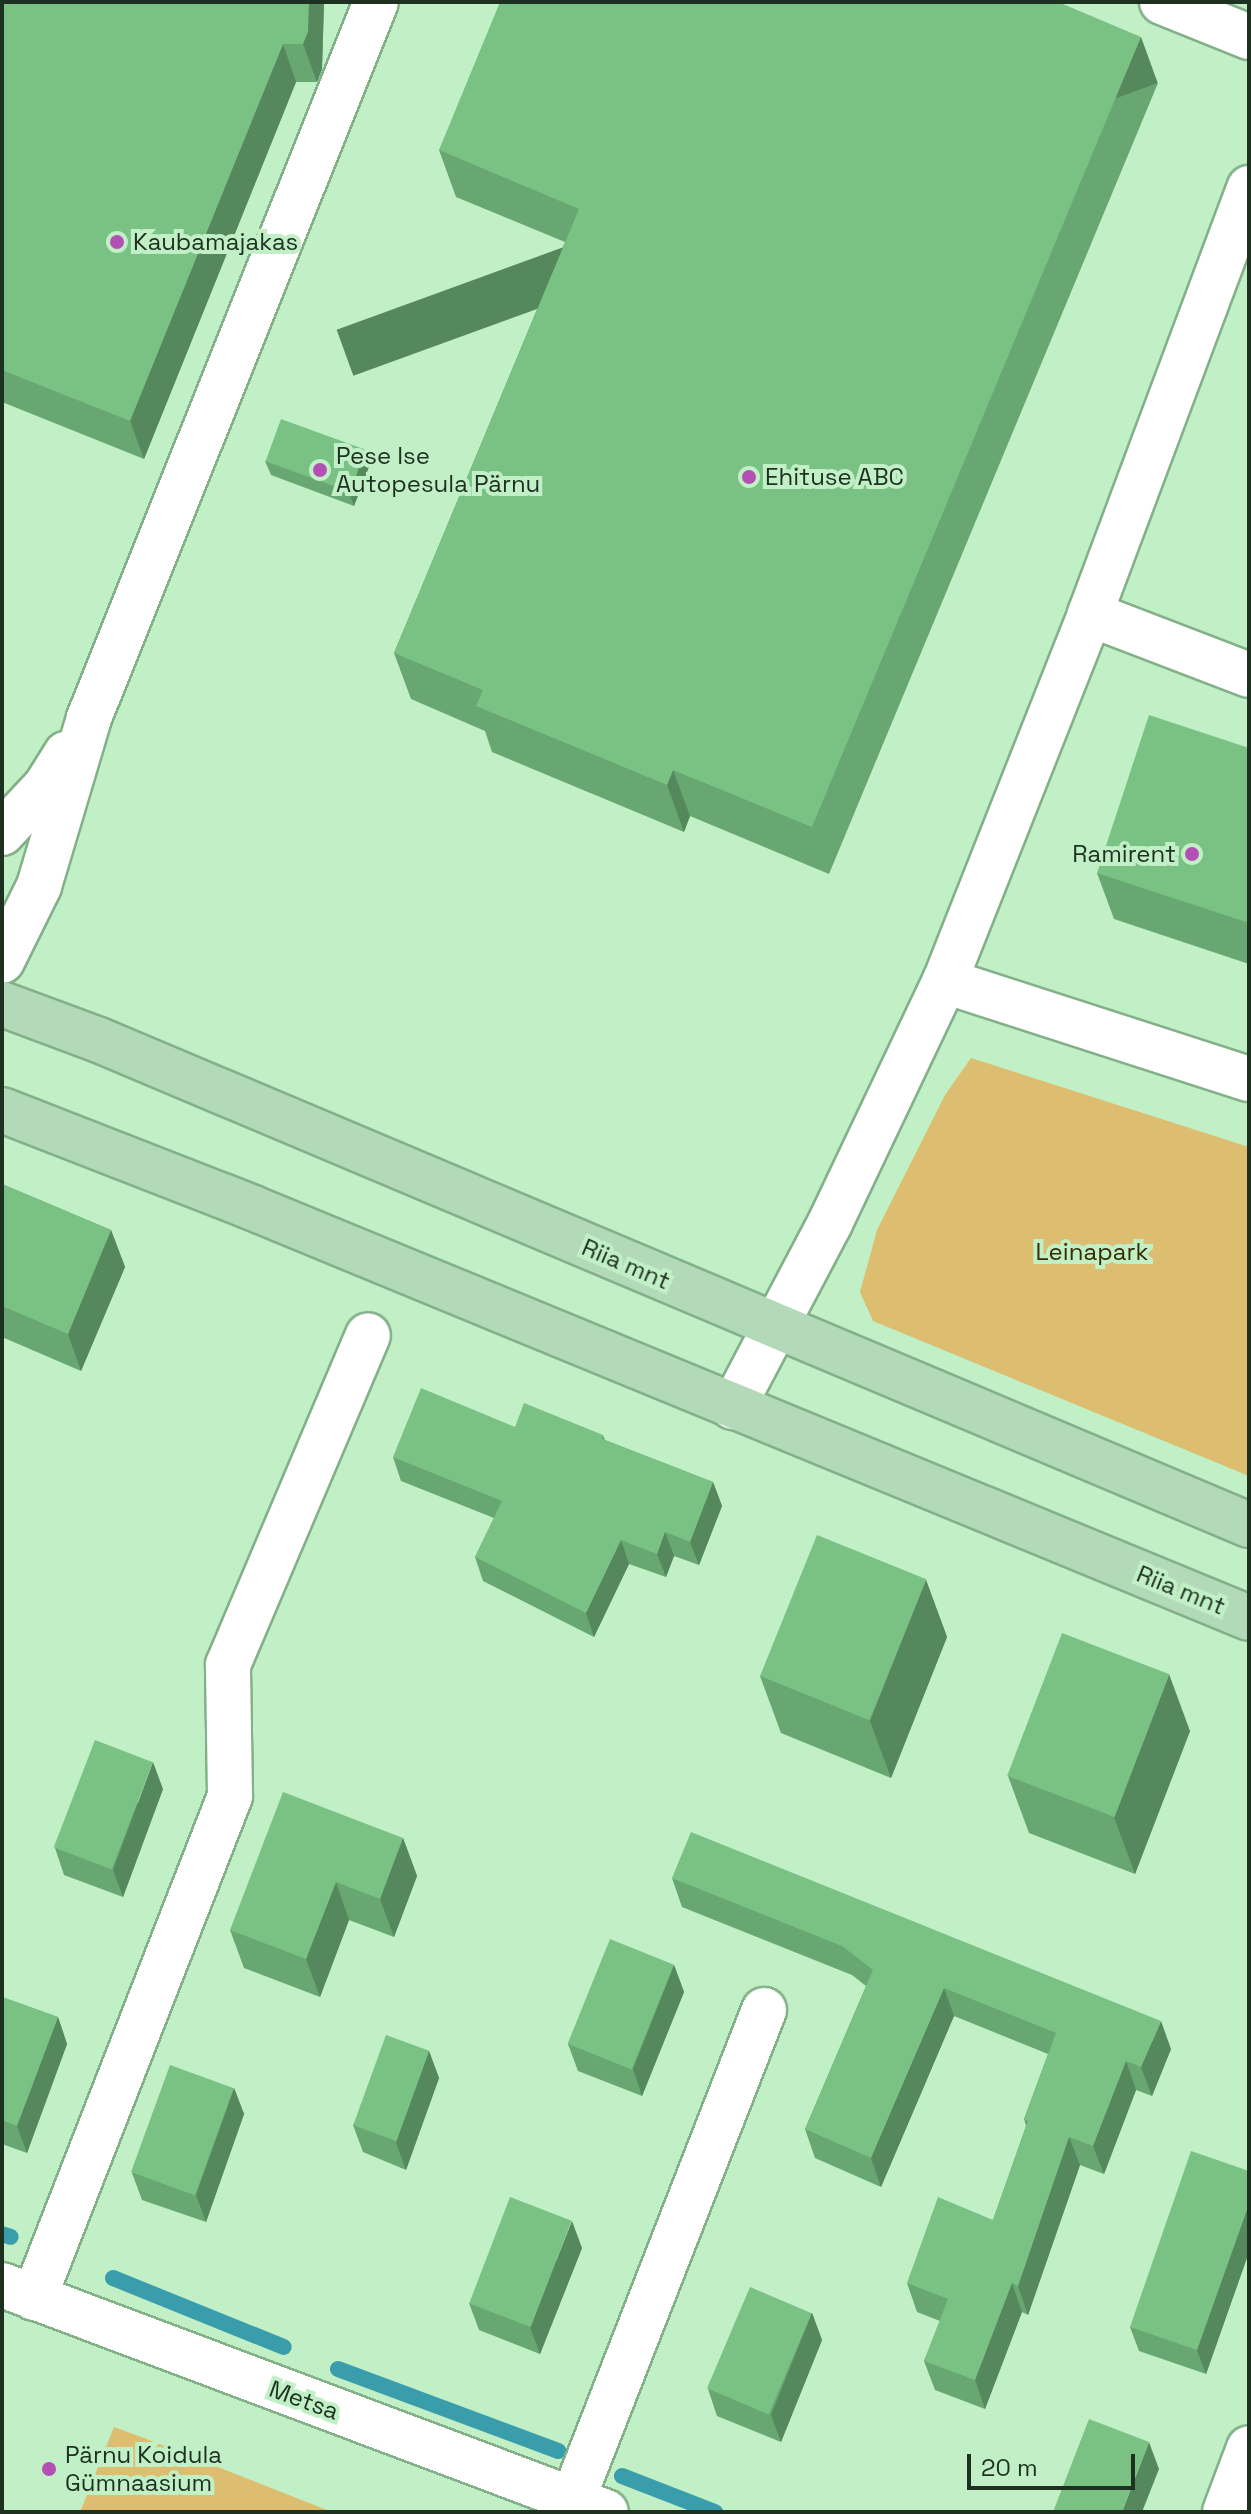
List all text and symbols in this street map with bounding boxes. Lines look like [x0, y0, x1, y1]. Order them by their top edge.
place label: Kaubamajakas [133, 228, 298, 256]
marker: Kaubamajakas [108, 233, 126, 251]
place label: Pese Ise Autopesula Pärnu [336, 442, 540, 498]
marker: Pese Ise Autopesula Pärnu [311, 461, 329, 479]
place label: Ehituse ABC [765, 463, 904, 491]
marker: Ehituse ABC [740, 468, 758, 486]
place label: Ramirent [1072, 840, 1176, 868]
marker: Ramirent [1183, 845, 1201, 863]
street label: Riia mnt [578, 1233, 674, 1295]
park label: Leinapark [1036, 1238, 1148, 1266]
street label: Riia mnt [1133, 1559, 1229, 1621]
street label: Metsa [265, 2374, 343, 2426]
scale bar [971, 2438, 1139, 2488]
place label: Pärnu Koidula Gümnaasium [65, 2441, 222, 2497]
text: 20 m [981, 2452, 1038, 2483]
marker: Pärnu Koidula Gümnaasium [40, 2460, 58, 2478]

